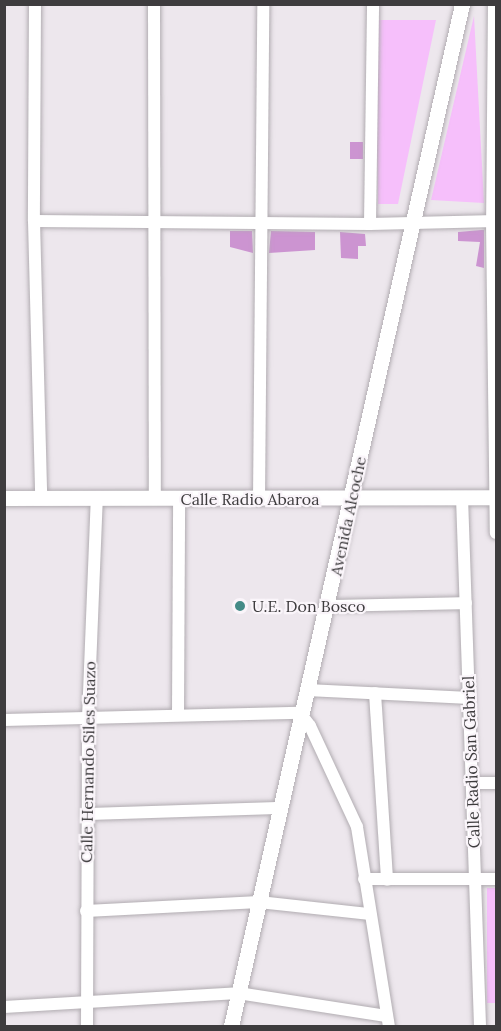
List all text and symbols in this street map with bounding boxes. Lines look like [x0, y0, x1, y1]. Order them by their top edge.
street label: Avenida Alcoche [326, 455, 370, 577]
street label: Calle Radio Abaroa [181, 489, 319, 509]
place label: U.E. Don Bosco [252, 596, 365, 616]
marker: U.E. Don Bosco [233, 599, 247, 613]
street label: Calle Hernando Siles Suazo [77, 661, 99, 863]
street label: Calle Radio San Gabriel [458, 676, 484, 848]

